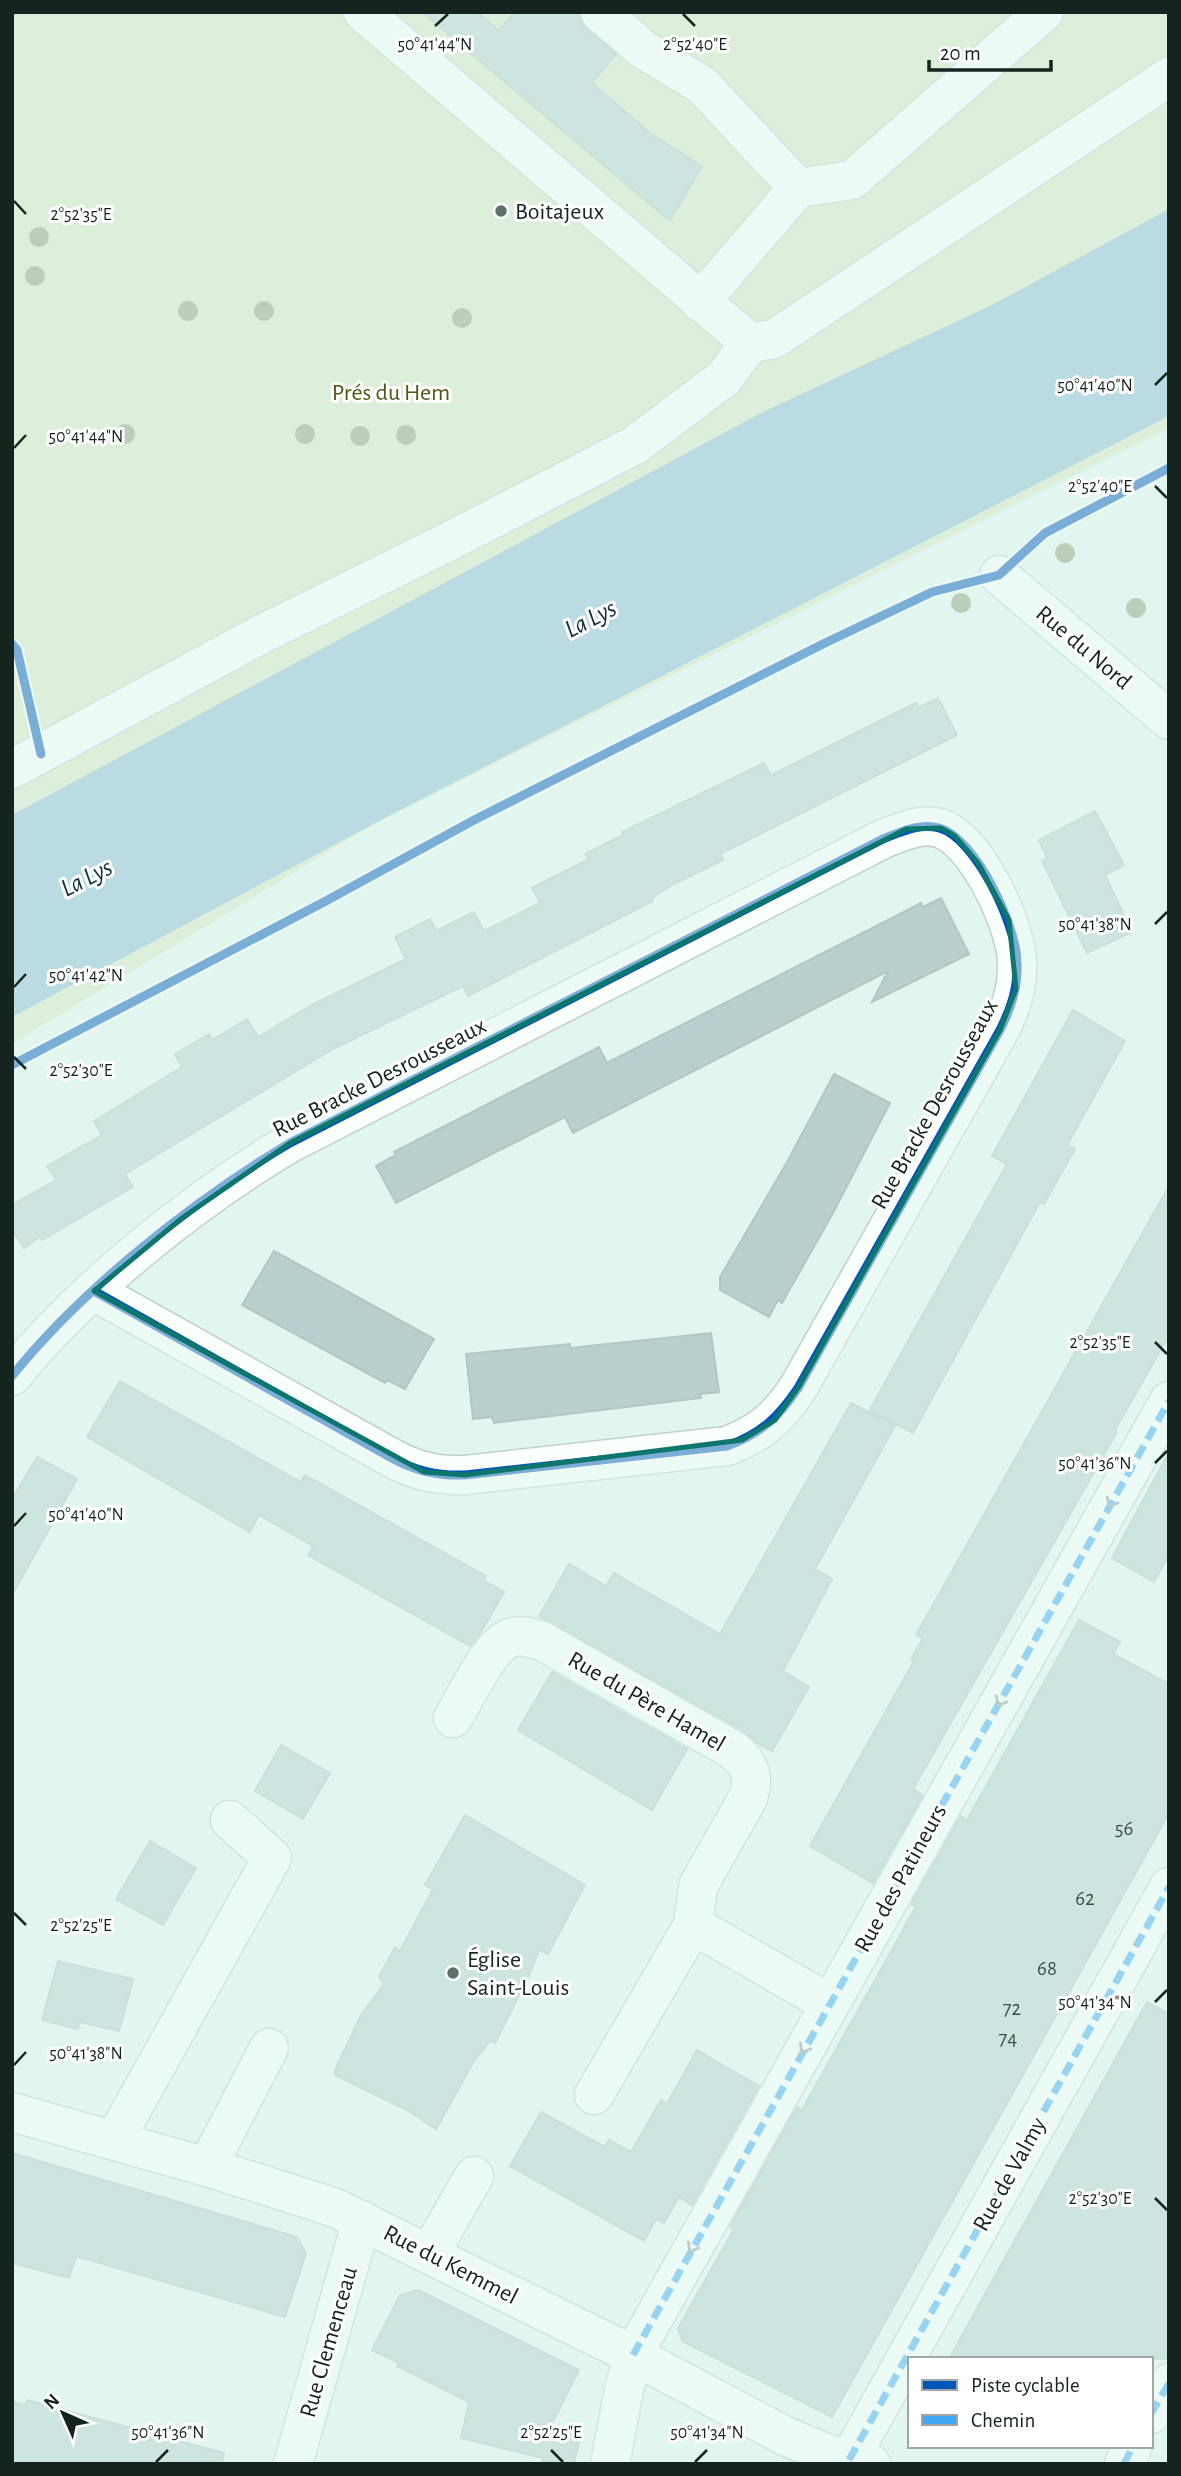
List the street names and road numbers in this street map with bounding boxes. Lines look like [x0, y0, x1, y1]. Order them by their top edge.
street label: Rue du Nord [1031, 601, 1136, 694]
street label: Rue Bracke Desrousseaux [867, 995, 1003, 1213]
street label: Rue Bracke Desrousseaux [269, 1013, 491, 1142]
street label: Rue du Père Hamel [564, 1647, 729, 1757]
street label: Rue des Patineurs [850, 1801, 951, 1956]
street label: Rue de Valmy [969, 2114, 1051, 2235]
street label: Rue du Kemmel [379, 2221, 522, 2309]
street label: Rue Clemenceau [296, 2264, 362, 2420]

